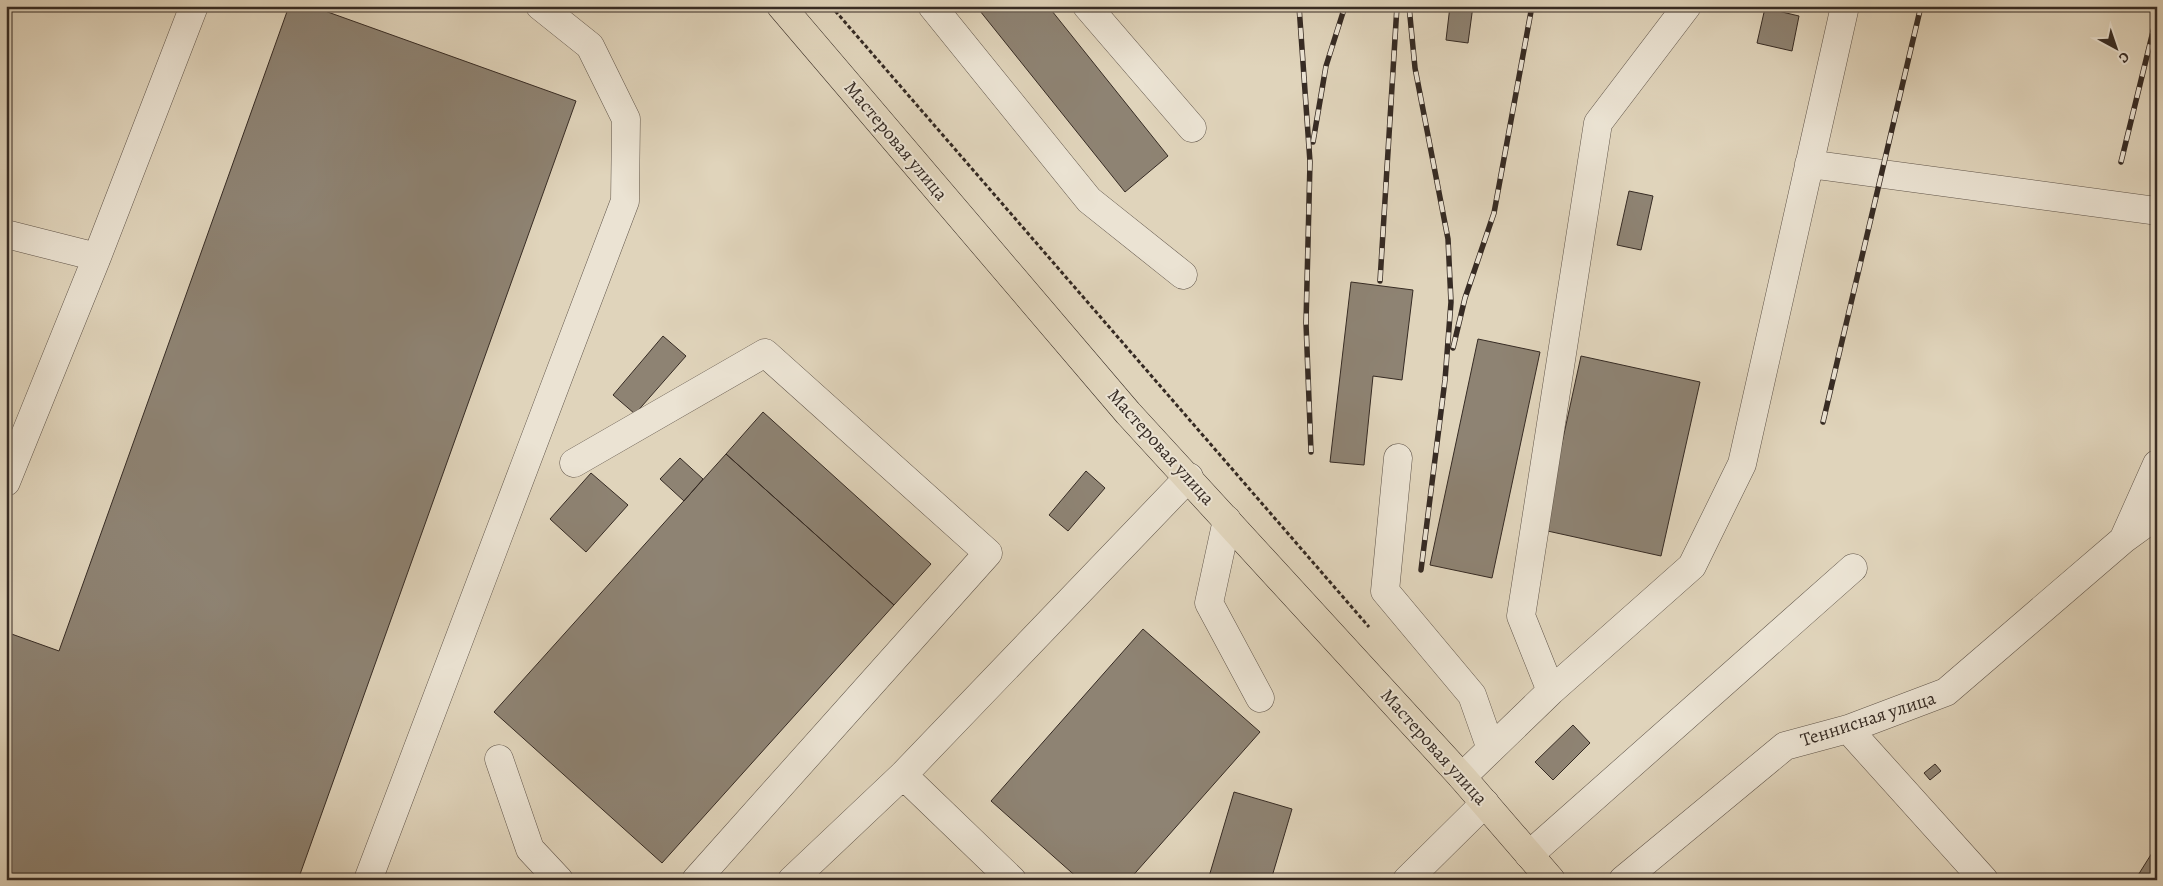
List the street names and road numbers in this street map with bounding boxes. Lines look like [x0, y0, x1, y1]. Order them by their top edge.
street label: Мастеровая улица [838, 76, 954, 207]
street label: Мастеровая улица [1102, 383, 1221, 511]
street label: Мастеровая улица [1375, 683, 1494, 811]
street label: Теннисная улица [1797, 685, 1939, 753]

